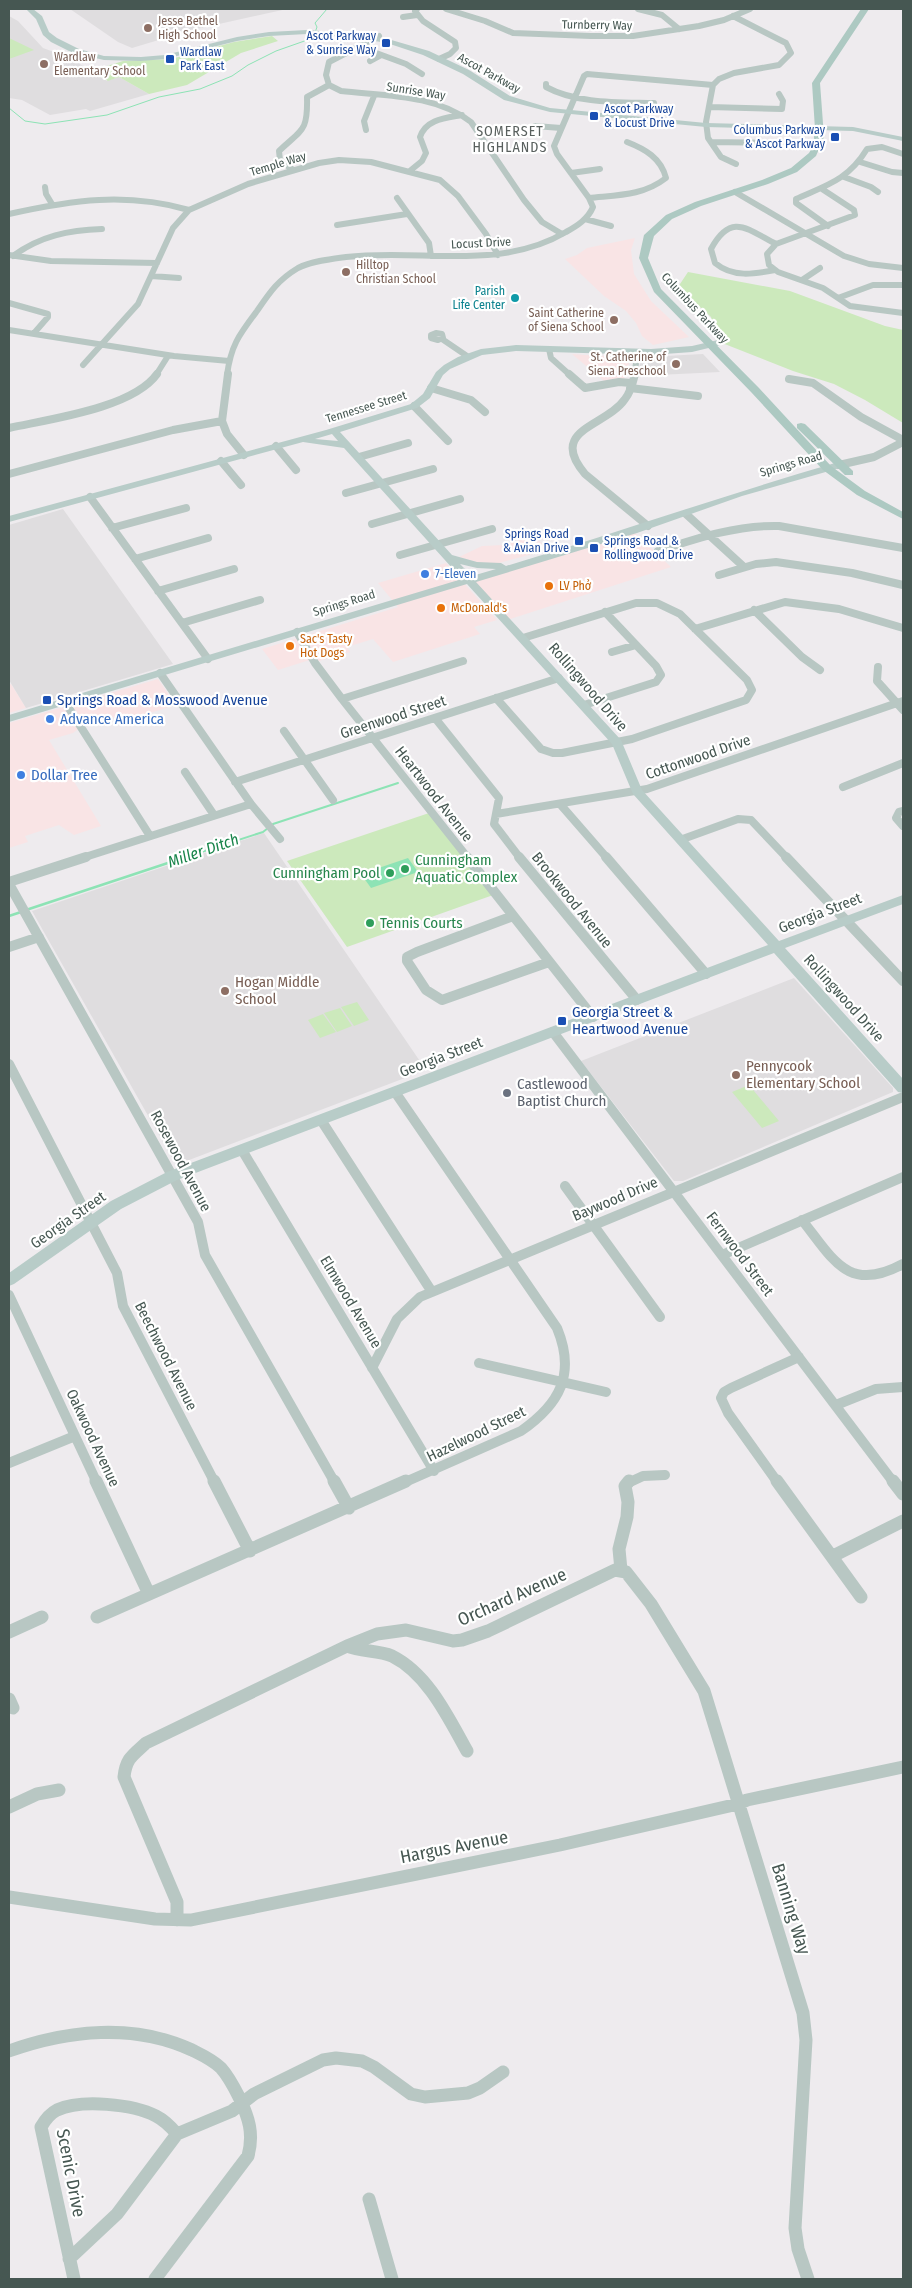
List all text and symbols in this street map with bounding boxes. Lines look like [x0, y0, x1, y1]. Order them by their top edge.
place label: Jesse Bethel High School [158, 14, 218, 42]
street label: Turnberry Way [562, 17, 633, 33]
marker: Jesse Bethel High School [142, 22, 154, 34]
place label: Ascot Parkway & Sunrise Way [306, 29, 377, 57]
marker: Ascot Parkway & Sunrise Way [380, 37, 392, 49]
place label: Wardlaw Park East [180, 45, 225, 73]
place label: Wardlaw Elementary School [54, 50, 145, 78]
street label: Ascot Parkway [455, 50, 523, 96]
marker: Wardlaw Park East [164, 53, 176, 65]
marker: Wardlaw Elementary School [38, 58, 50, 70]
street label: Sunrise Way [386, 79, 447, 103]
place label: Ascot Parkway & Locust Drive [604, 102, 675, 130]
marker: Ascot Parkway & Locust Drive [588, 110, 600, 122]
district label: SOMERSET HIGHLANDS [473, 123, 547, 156]
place label: Columbus Parkway & Ascot Parkway [733, 123, 826, 151]
marker: Columbus Parkway & Ascot Parkway [829, 131, 841, 143]
street label: Temple Way [248, 149, 308, 179]
street label: Locust Drive [451, 234, 511, 252]
place label: Hilltop Christian School [356, 258, 436, 286]
marker: Hilltop Christian School [340, 266, 352, 278]
street label: Columbus Parkway [659, 270, 732, 347]
place label: Parish Life Center [452, 284, 506, 312]
marker: Parish Life Center [509, 292, 521, 304]
place label: Saint Catherine of Siena School [528, 306, 604, 334]
marker: Saint Catherine of Siena School [608, 314, 620, 326]
place label: St. Catherine of Siena Preschool [588, 350, 667, 378]
marker: St. Catherine of Siena Preschool [670, 358, 682, 370]
street label: Tennessee Street [324, 388, 408, 426]
street label: Springs Road [758, 448, 824, 480]
place label: Springs Road & Avian Drive [503, 527, 569, 555]
place label: Springs Road & Rollingwood Drive [604, 534, 693, 562]
marker: Springs Road & Avian Drive [573, 535, 585, 547]
marker: Springs Road & Rollingwood Drive [588, 542, 600, 554]
place label: 7-Eleven [435, 567, 476, 581]
marker: 7-Eleven [419, 568, 431, 580]
place label: LV Phở [559, 579, 592, 593]
marker: LV Phở [543, 580, 555, 592]
street label: Springs Road [311, 587, 377, 619]
place label: McDonald's [451, 601, 507, 615]
marker: McDonald's [435, 602, 447, 614]
place label: Sac's Tasty Hot Dogs [300, 632, 353, 660]
street label: Rollingwood Drive [545, 639, 631, 735]
marker: Sac's Tasty Hot Dogs [284, 640, 296, 652]
place label: Springs Road & Mosswood Avenue [57, 691, 268, 709]
street label: Greenwood Street [338, 691, 448, 743]
marker: Springs Road & Mosswood Avenue [41, 694, 53, 706]
place label: Advance America [60, 710, 164, 728]
marker: Advance America [44, 713, 56, 725]
street label: Cottonwood Drive [643, 731, 753, 783]
street label: Heartwood Avenue [391, 743, 477, 845]
place label: Dollar Tree [31, 766, 98, 784]
marker: Dollar Tree [15, 769, 27, 781]
water label: Miller Ditch [165, 829, 241, 871]
street label: Brookwood Avenue [528, 848, 616, 952]
place label: Cunningham Aquatic Complex [415, 851, 518, 886]
marker: Cunningham Aquatic Complex [399, 863, 411, 875]
place label: Cunningham Pool [273, 864, 380, 882]
marker: Cunningham Pool [384, 867, 396, 879]
street label: Georgia Street [776, 889, 864, 937]
place label: Tennis Courts [380, 914, 463, 932]
marker: Tennis Courts [364, 917, 376, 929]
street label: Rollingwood Drive [800, 951, 888, 1045]
place label: Hogan Middle School [235, 973, 319, 1008]
marker: Hogan Middle School [219, 985, 231, 997]
place label: Georgia Street & Heartwood Avenue [572, 1003, 688, 1038]
marker: Georgia Street & Heartwood Avenue [556, 1015, 568, 1027]
street label: Georgia Street [397, 1033, 485, 1081]
place label: Pennycook Elementary School [746, 1057, 860, 1092]
marker: Pennycook Elementary School [730, 1069, 742, 1081]
place label: Castlewood Baptist Church [517, 1075, 606, 1110]
marker: Castlewood Baptist Church [501, 1087, 513, 1099]
street label: Rosewood Avenue [147, 1107, 215, 1215]
street label: Baywood Drive [570, 1173, 660, 1225]
street label: Georgia Street [27, 1187, 109, 1252]
street label: Fernwood Street [703, 1208, 778, 1300]
street label: Elmwood Avenue [316, 1253, 386, 1351]
street label: Beechwood Avenue [131, 1299, 201, 1413]
street label: Oakwood Avenue [62, 1386, 124, 1490]
street label: Hazelwood Street [424, 1402, 528, 1466]
street label: Orchard Avenue [454, 1563, 570, 1631]
street label: Hargus Avenue [398, 1826, 510, 1868]
street label: Banning Way [767, 1861, 815, 1957]
street label: Scenic Drive [52, 2127, 90, 2219]

